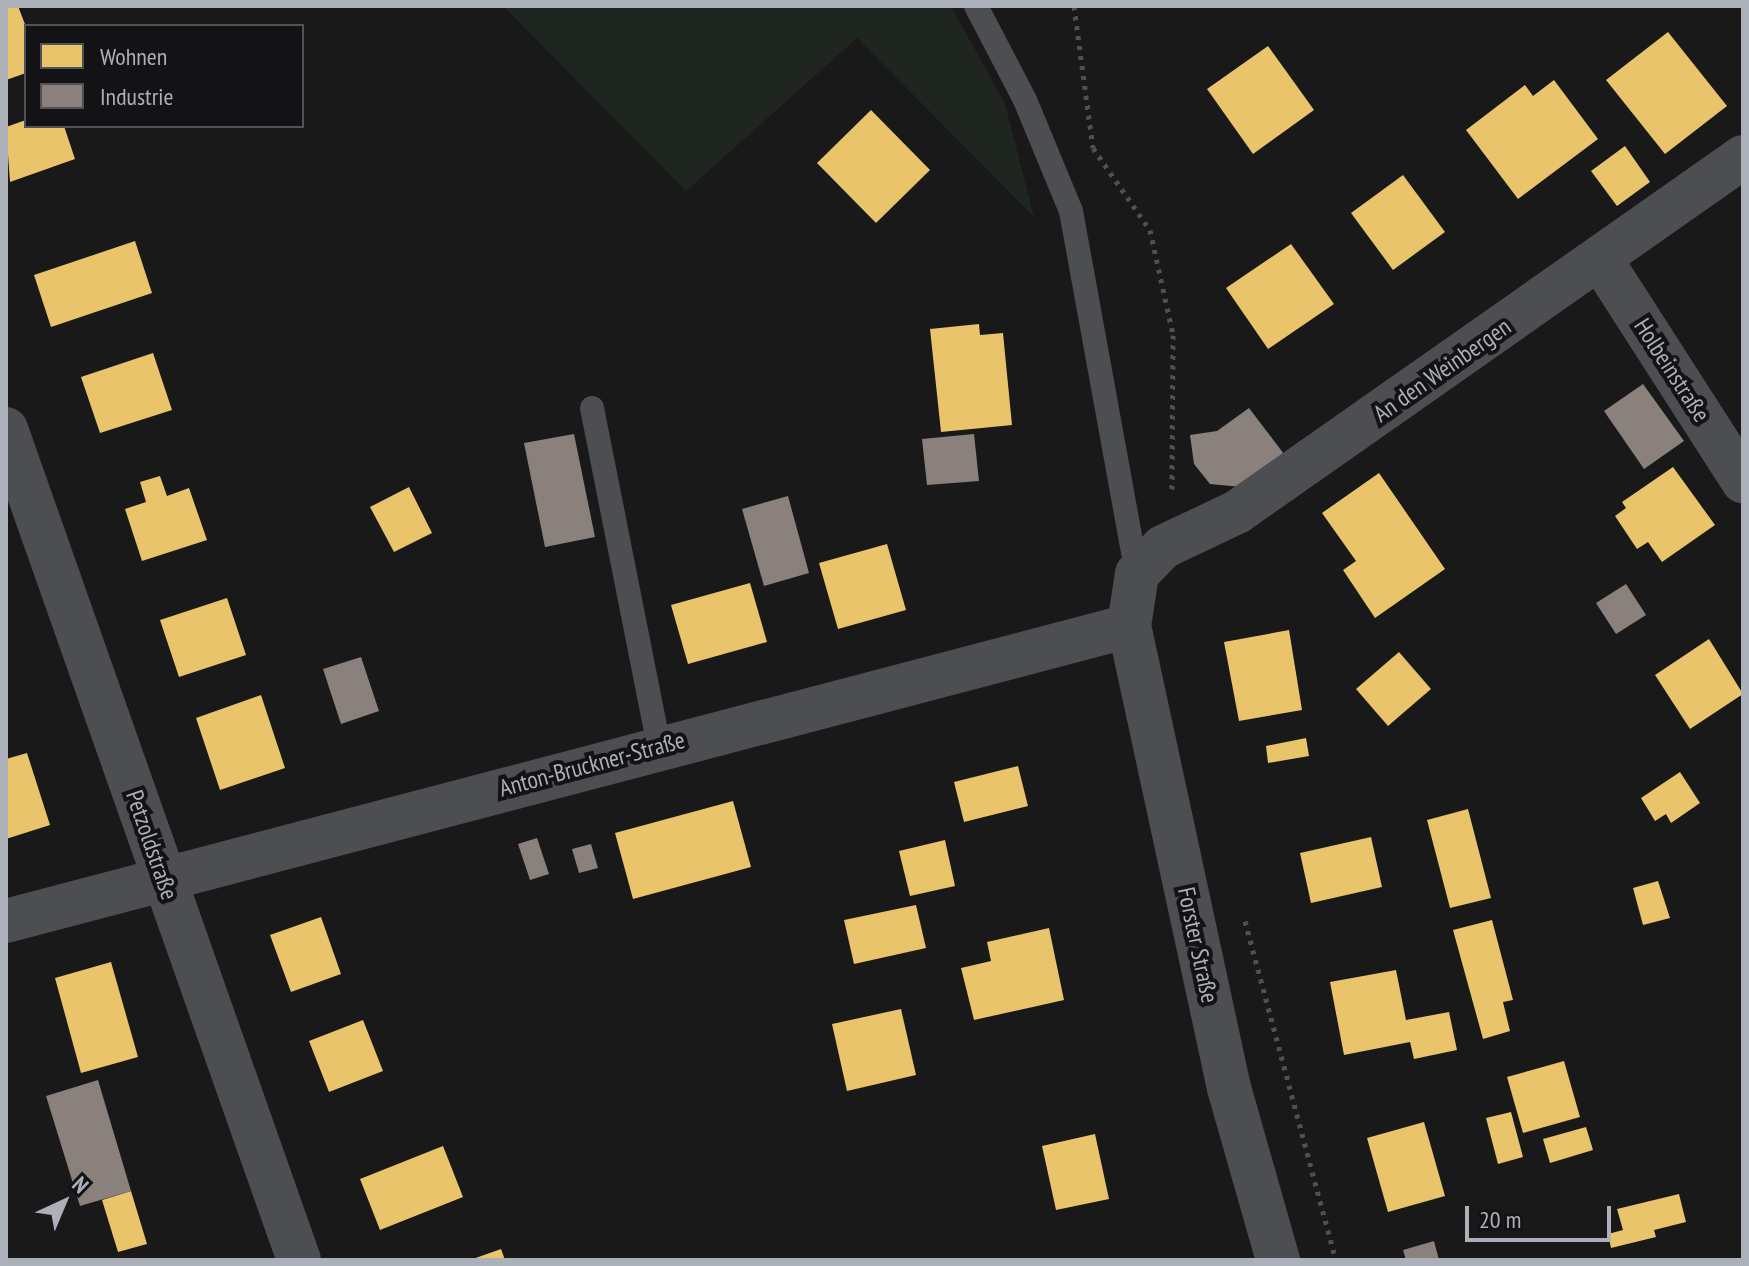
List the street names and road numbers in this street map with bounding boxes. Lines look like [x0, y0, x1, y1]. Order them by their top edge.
street label: An den Weinbergen [1368, 312, 1516, 428]
street label: Holbeinstraße [1628, 313, 1716, 427]
street label: Anton-Bruckner-Straße [496, 725, 688, 803]
street label: Petzoldstraße [120, 786, 184, 904]
street label: Forster Straße [1172, 884, 1224, 1006]

